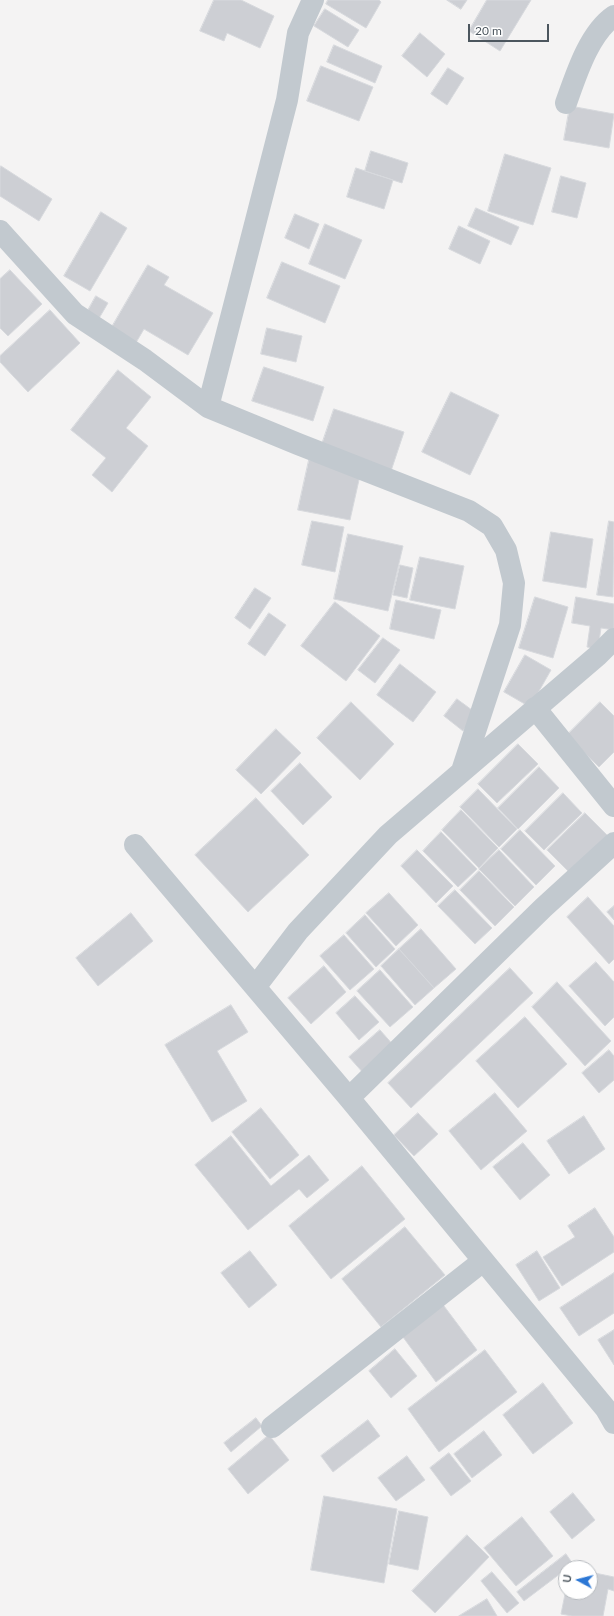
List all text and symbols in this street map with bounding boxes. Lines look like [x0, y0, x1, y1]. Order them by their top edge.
scale bar [470, 16, 551, 42]
text: 20 m [475, 23, 502, 38]
north arrow [558, 1560, 598, 1600]
text: U [560, 1574, 574, 1583]

